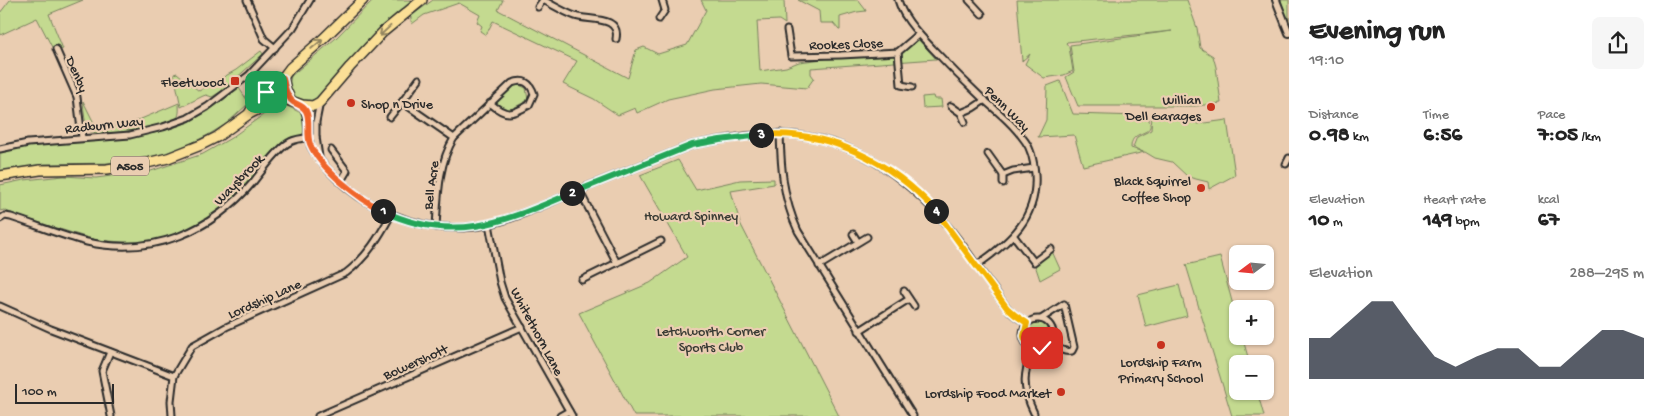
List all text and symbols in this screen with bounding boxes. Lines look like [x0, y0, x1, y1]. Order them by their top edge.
text: Evening run [1309, 16, 1445, 49]
button: share [1592, 17, 1644, 69]
one-way arrow [378, 25, 391, 37]
street label: Rookes Close [809, 36, 884, 55]
one-way arrow [310, 39, 323, 50]
text: 19:10 [1309, 52, 1344, 71]
street label: Denby [60, 54, 91, 96]
pin [245, 71, 287, 113]
place label: Fleetwood [160, 75, 227, 92]
marker: Fleetwood [229, 75, 241, 87]
icon: arrive [252, 78, 280, 106]
street label: Penn Way [979, 82, 1033, 136]
place label: Willian Dell Garages [1124, 93, 1202, 126]
marker: Shop n Drive [345, 97, 357, 109]
place label: Shop n Drive [361, 97, 434, 114]
marker: Willian Dell Garages [1205, 101, 1217, 113]
text: Distance [1309, 107, 1358, 124]
text: Time [1423, 107, 1449, 124]
text: Pace [1538, 107, 1565, 124]
street label: Radburn Way [64, 114, 144, 139]
pin: 3 [748, 122, 774, 148]
text: 0.98 [1309, 124, 1350, 149]
text: 6:56 [1423, 124, 1462, 149]
text: 7:05 [1538, 124, 1578, 149]
text: 3 [758, 127, 765, 144]
text: km [1350, 129, 1369, 146]
text: /km [1578, 129, 1601, 146]
street label: Waysbrook [211, 150, 270, 210]
road number: A505 [111, 157, 149, 176]
street label: Bell Acre [421, 159, 444, 212]
place label: Black Squirrel Coffee Shop [1113, 174, 1191, 207]
pin: 2 [560, 180, 584, 206]
marker: Black Squirrel Coffee Shop [1195, 182, 1207, 194]
text: 2 [569, 185, 576, 202]
text: Elevation [1309, 192, 1365, 209]
text: Heart rate [1423, 192, 1486, 209]
text: kcal [1538, 192, 1560, 209]
pin: 1 [370, 198, 396, 224]
pin: 4 [924, 198, 948, 224]
text: 1 [381, 203, 386, 220]
text: 4 [933, 203, 940, 220]
park label: Howard Spinney [644, 209, 738, 226]
text: 10 [1309, 209, 1329, 234]
text: 149 [1423, 209, 1452, 234]
text: 67 [1538, 209, 1559, 234]
text: m [1329, 214, 1343, 231]
text: bpm [1452, 214, 1480, 231]
north arrow [1229, 245, 1274, 290]
map controls [1229, 245, 1274, 400]
text: Elevation [1309, 265, 1373, 284]
text: 288–295 m [1569, 265, 1644, 284]
street label: Lordship Lane [226, 276, 305, 324]
street label: Whitethorn Lane [505, 285, 567, 380]
button: + [1229, 300, 1274, 345]
park label: Letchworth Corner Sports Club [657, 324, 766, 357]
pin [1021, 327, 1063, 369]
icon: check [1028, 334, 1056, 362]
marker: Lordship Farm Primary School [1155, 339, 1167, 351]
street label: Bowershott [380, 341, 452, 385]
place label: Lordship Farm Primary School [1118, 355, 1203, 388]
button: − [1229, 355, 1274, 400]
scale bar [15, 381, 114, 404]
text: 100 m [22, 384, 57, 401]
place label: Lordship Food Market [925, 386, 1052, 403]
marker: Lordship Food Market [1055, 386, 1067, 398]

